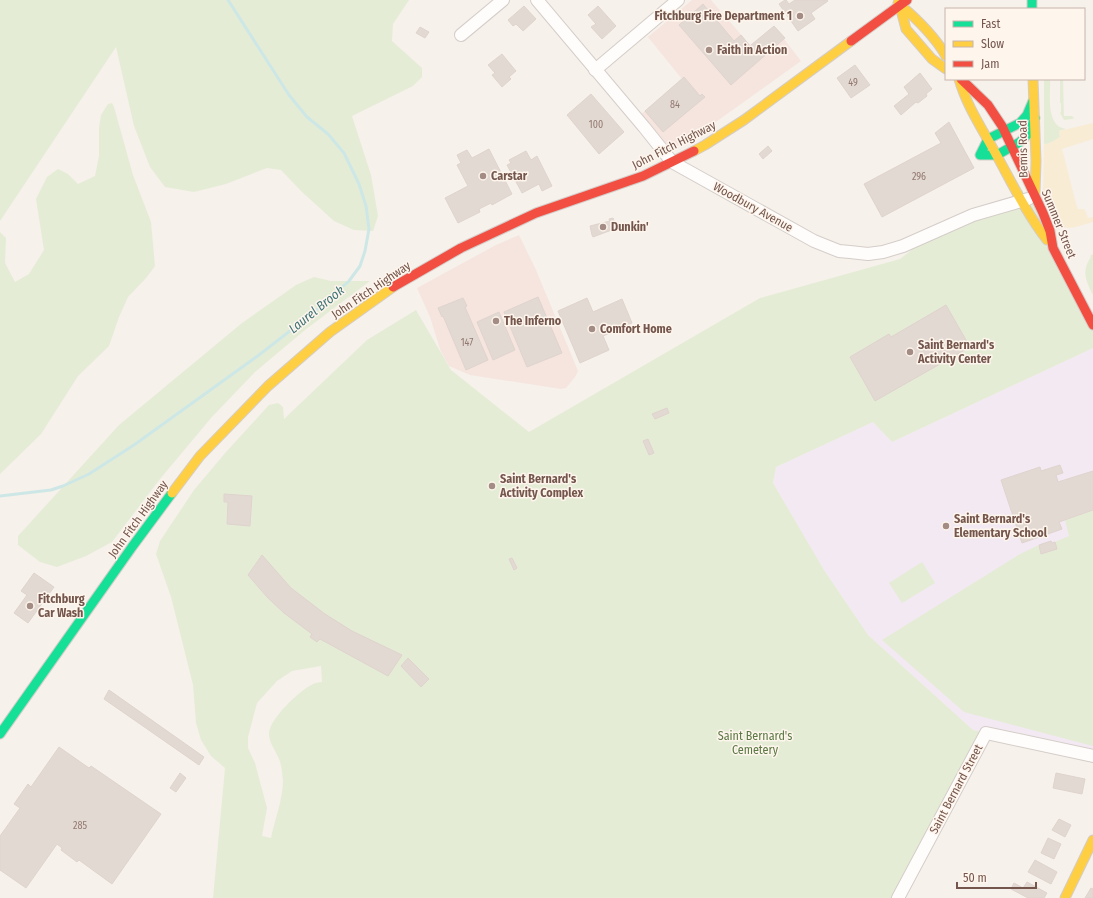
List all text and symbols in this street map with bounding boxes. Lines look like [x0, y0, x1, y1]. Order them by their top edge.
legend [945, 8, 1085, 80]
place label: Fitchburg Fire Department 1 [655, 9, 792, 23]
marker: Fitchburg Fire Department 1 [795, 11, 805, 21]
text: Fast [981, 17, 1000, 31]
text: Slow [981, 37, 1004, 51]
place label: Faith in Action [717, 43, 787, 57]
marker: Faith in Action [704, 45, 714, 55]
text: Jam [981, 57, 999, 71]
house number: 49 [848, 77, 858, 89]
house number: 84 [670, 99, 680, 111]
street label: John Fitch Highway [630, 118, 719, 172]
house number: 100 [589, 119, 603, 131]
street label: Bemis Road [1015, 120, 1031, 178]
place label: Carstar [491, 169, 528, 183]
marker: Carstar [478, 171, 488, 181]
house number: 296 [912, 171, 926, 183]
street label: Woodbury Avenue [711, 179, 795, 235]
street label: Summer Street [1039, 187, 1079, 261]
place label: Dunkin' [611, 220, 649, 234]
marker: Dunkin' [598, 222, 608, 232]
street label: John Fitch Highway [329, 258, 414, 322]
water label: Laurel Brook [286, 282, 347, 336]
place label: The Inferno [504, 314, 562, 328]
marker: The Inferno [491, 316, 501, 326]
place label: Comfort Home [600, 322, 672, 336]
marker: Comfort Home [587, 324, 597, 334]
house number: 147 [461, 337, 473, 349]
place label: Saint Bernard's Activity Center [917, 338, 995, 366]
marker: Saint Bernard's Activity Center [905, 347, 915, 357]
place label: Saint Bernard's Activity Complex [499, 472, 583, 500]
street label: John Fitch Highway [105, 477, 171, 560]
marker: Saint Bernard's Activity Complex [487, 481, 497, 491]
place label: Saint Bernard's Elementary School [954, 512, 1048, 540]
marker: Saint Bernard's Elementary School [941, 521, 951, 531]
place label: Fitchburg Car Wash [38, 592, 85, 620]
marker: Fitchburg Car Wash [25, 601, 35, 611]
park label: Saint Bernard's Cemetery [718, 729, 792, 757]
street label: Saint Bernard Street [926, 742, 986, 836]
house number: 285 [73, 820, 87, 832]
scale bar [957, 864, 1036, 890]
text: 50 m [963, 871, 987, 885]

